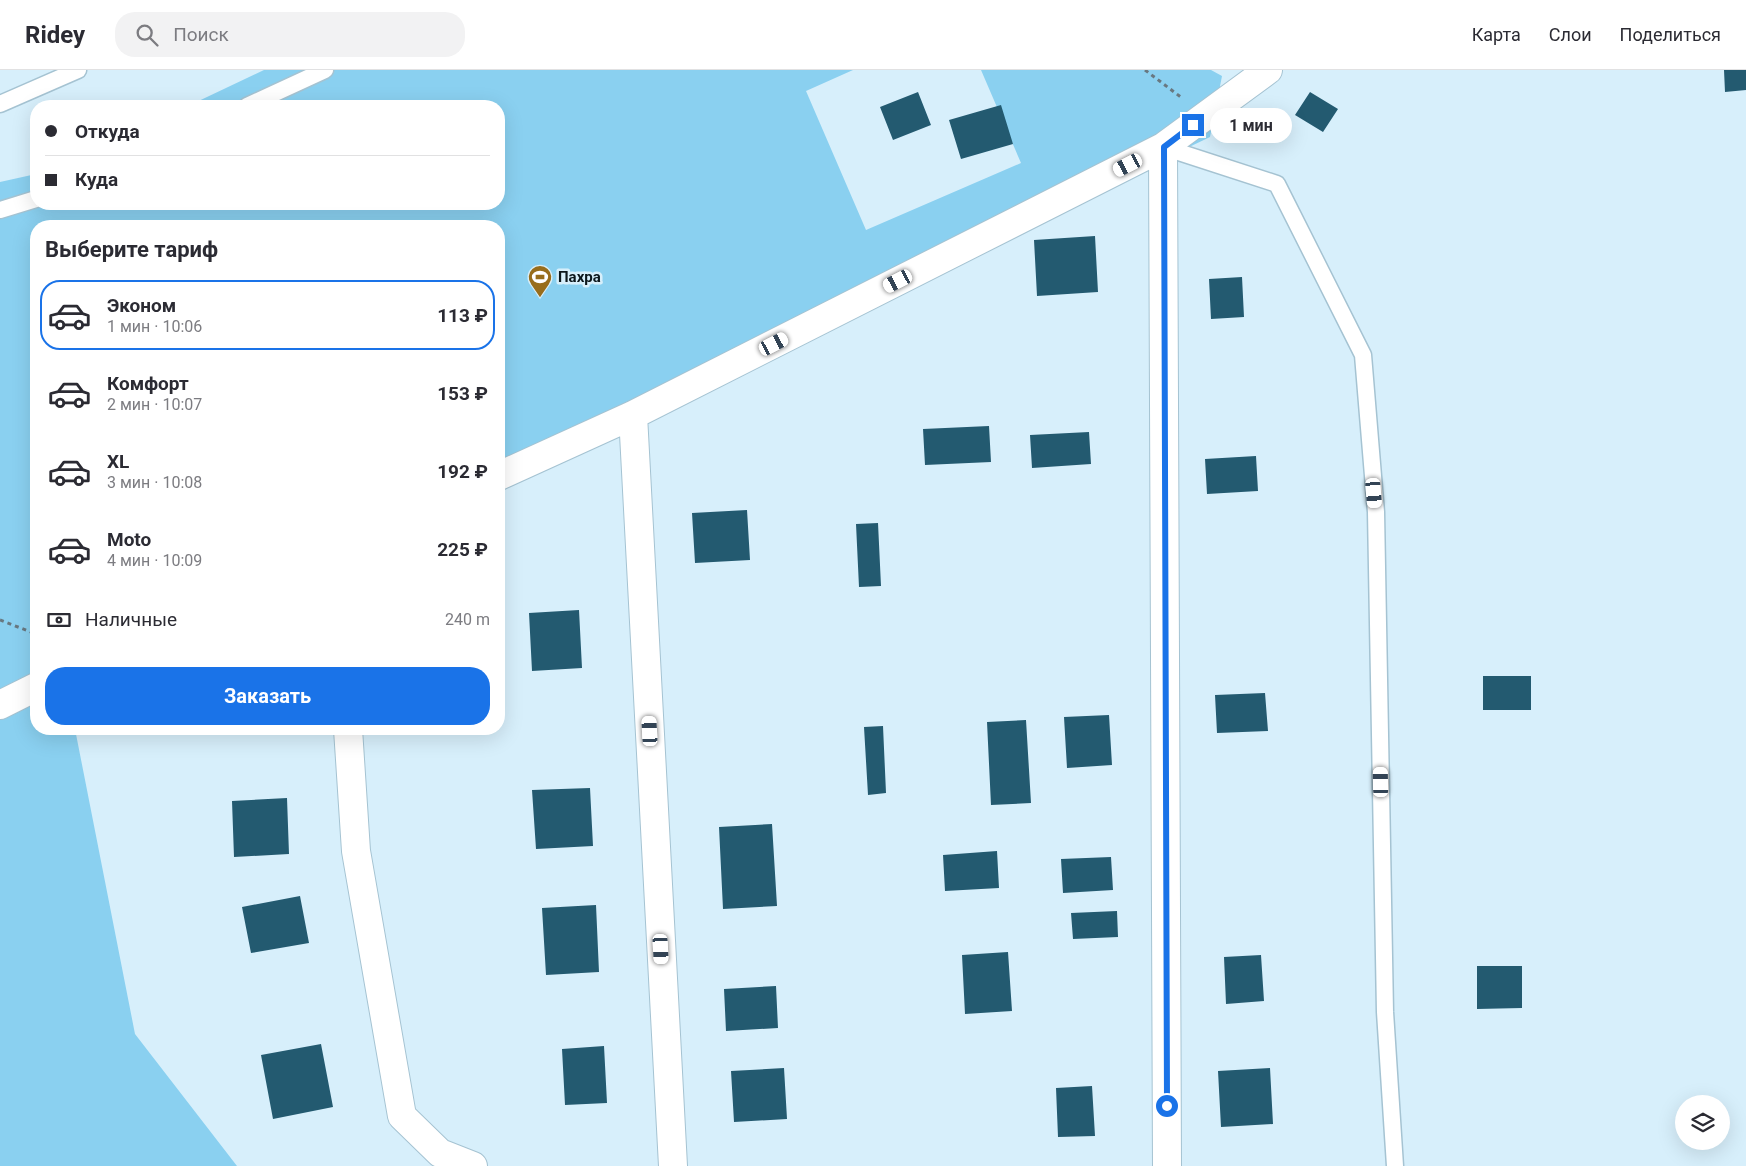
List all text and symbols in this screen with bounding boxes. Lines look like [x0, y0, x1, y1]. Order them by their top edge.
search box [115, 12, 465, 57]
text: Ridey [25, 21, 85, 49]
icon: search [133, 21, 161, 49]
text: Поиск [173, 23, 229, 46]
text: Карта [1472, 24, 1521, 45]
text: Слои [1549, 24, 1592, 45]
text: Поделиться [1620, 24, 1721, 45]
callout: 1 мин [1210, 108, 1293, 142]
route end [1182, 114, 1204, 136]
text: 1 мин [1229, 116, 1273, 135]
text: Откуда [75, 120, 140, 143]
car [1111, 152, 1144, 178]
text: Куда [75, 168, 118, 191]
text: Выберите тариф [45, 237, 218, 262]
sports icon: Пахра [527, 264, 553, 298]
place label: Пахра [558, 268, 601, 286]
car [881, 268, 914, 294]
icon: car [47, 293, 92, 338]
text: Эконом [107, 294, 176, 317]
text: 113 ₽ [437, 304, 488, 327]
text: 1 мин · 10:06 [107, 317, 202, 336]
car [757, 331, 790, 357]
icon: car [47, 371, 92, 416]
text: Комфорт [107, 372, 189, 395]
text: 153 ₽ [437, 382, 488, 405]
text: 2 мин · 10:07 [107, 395, 202, 414]
icon: car [47, 449, 92, 494]
text: XL [107, 450, 129, 473]
text: 192 ₽ [437, 460, 488, 483]
text: 3 мин · 10:08 [107, 473, 202, 492]
car [1365, 477, 1382, 509]
icon: car [47, 527, 92, 572]
text: Moto [107, 528, 151, 551]
text: 225 ₽ [437, 538, 488, 561]
text: 4 мин · 10:09 [107, 551, 202, 570]
icon: cash [45, 606, 73, 634]
text: Наличные [85, 608, 177, 631]
text: 240 m [445, 610, 490, 629]
button: Заказать [45, 667, 490, 725]
car [641, 716, 658, 746]
car [1373, 767, 1388, 797]
car [652, 934, 669, 964]
route start [1156, 1095, 1178, 1117]
map controls [1675, 1095, 1730, 1150]
button: layers [1675, 1095, 1730, 1150]

